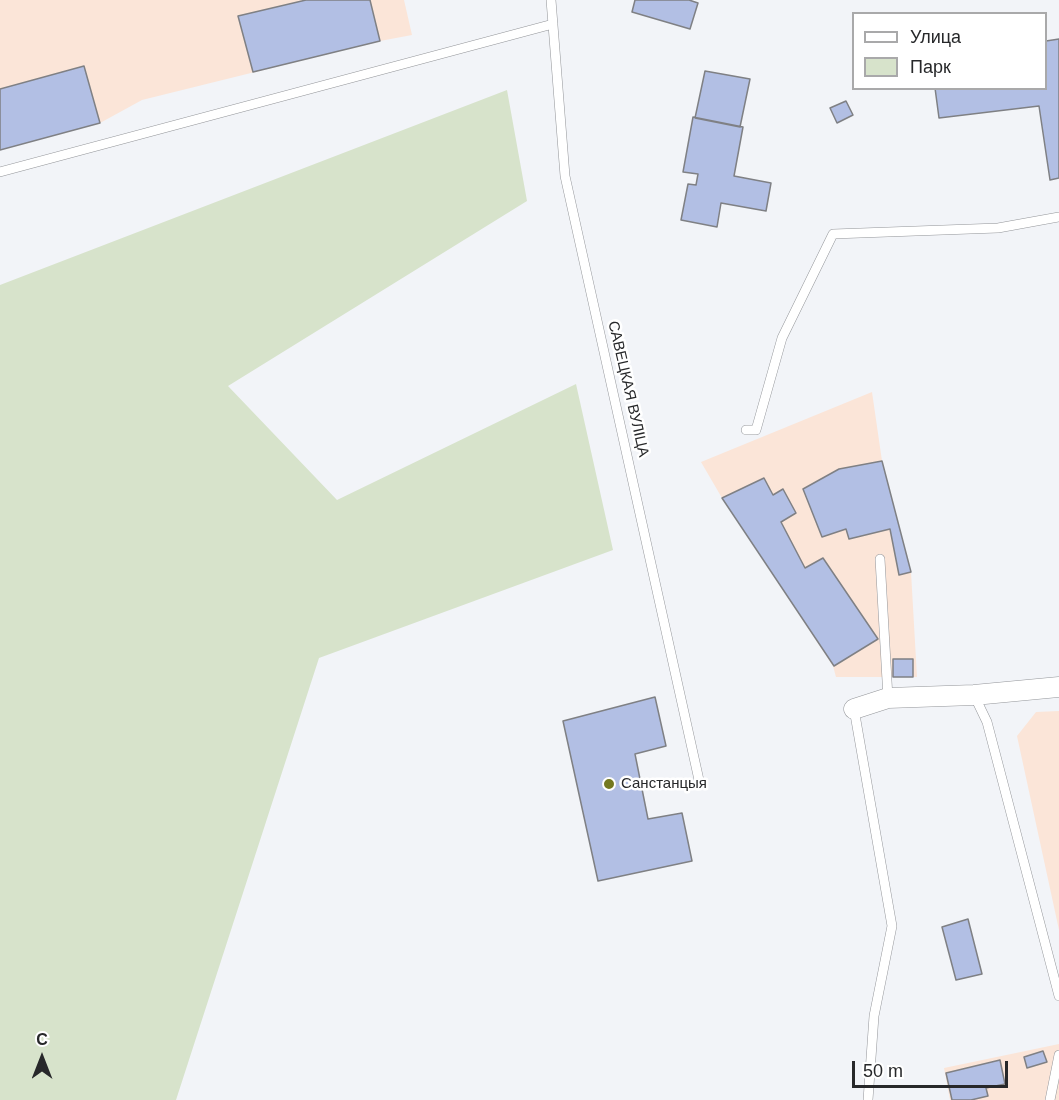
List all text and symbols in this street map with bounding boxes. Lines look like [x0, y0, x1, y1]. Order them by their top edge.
legend [852, 12, 1047, 90]
text: Улица [910, 27, 961, 47]
text: Парк [910, 57, 951, 77]
street label: САВЕЦКАЯ ВУЛІЦА [604, 319, 652, 459]
place label: Санстанцыя [621, 775, 707, 793]
marker: Санстанцыя [602, 777, 616, 791]
north arrow [12, 1028, 72, 1088]
text: С [36, 1031, 48, 1048]
scale bar [855, 1049, 1011, 1087]
text: 50 m [863, 1061, 903, 1081]

